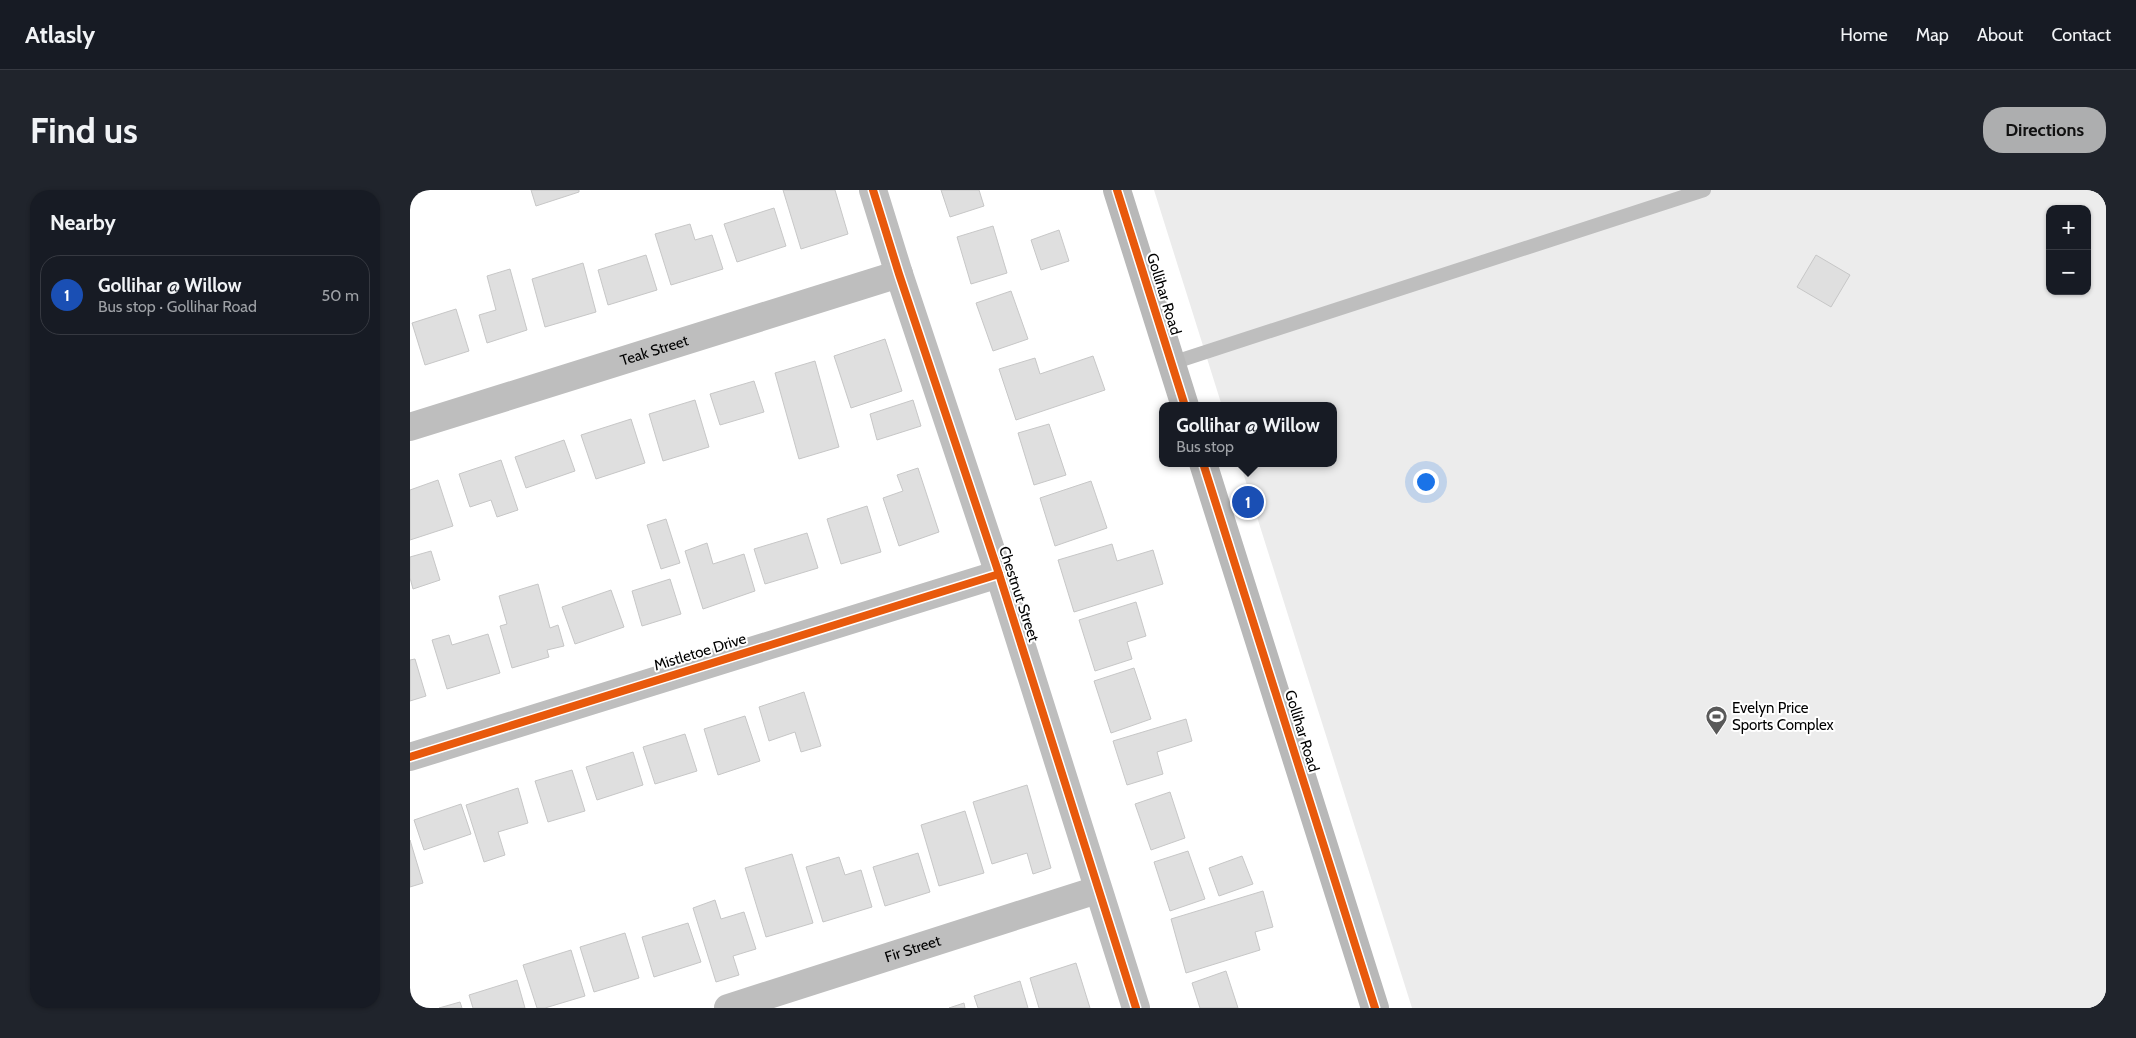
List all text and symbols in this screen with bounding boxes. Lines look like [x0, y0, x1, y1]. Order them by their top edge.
text: Atlasly [25, 20, 95, 49]
text: Home [1840, 24, 1888, 46]
text: Map [1916, 24, 1949, 46]
text: About [1977, 24, 2023, 46]
text: Contact [2051, 24, 2111, 46]
button: Directions [1983, 107, 2106, 153]
text: Find us [30, 109, 138, 152]
map controls [2046, 205, 2091, 295]
button: + [2046, 205, 2091, 250]
text: Nearby [50, 210, 116, 235]
button: − [2046, 250, 2091, 295]
street label: Gollihar Road [1143, 251, 1185, 337]
text: Gollihar @ Willow [98, 274, 242, 297]
text: 1 [64, 286, 70, 305]
text: 50 m [322, 286, 359, 305]
text: Bus stop · Gollihar Road [98, 297, 257, 316]
street label: Teak Street [618, 331, 691, 370]
popup [1159, 402, 1337, 467]
text: Gollihar @ Willow [1176, 414, 1320, 437]
text: Bus stop [1176, 437, 1234, 456]
your location [1413, 469, 1439, 495]
pin: 1 [1232, 483, 1264, 521]
street label: Chestnut Street [995, 544, 1043, 644]
street label: Mistletoe Drive [652, 629, 749, 675]
street label: Gollihar Road [1281, 688, 1323, 774]
place label: Evelyn Price Sports Complex [1732, 699, 1834, 734]
sports icon: Evelyn Price Sports Complex [1704, 705, 1728, 736]
street label: Fir Street [883, 932, 943, 966]

